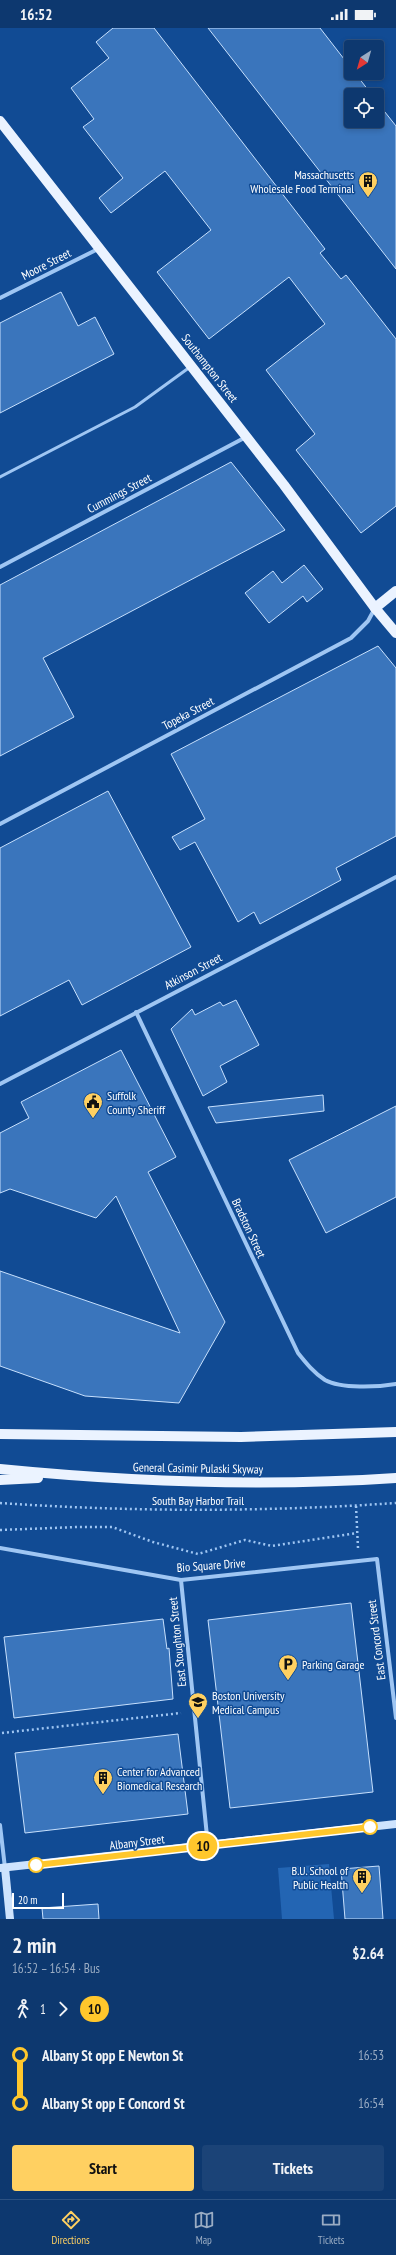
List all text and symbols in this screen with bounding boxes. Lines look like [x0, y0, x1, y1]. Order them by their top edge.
text: 16:52 [20, 5, 52, 24]
north arrow [344, 40, 384, 80]
map controls [344, 40, 384, 128]
button: locate [344, 88, 384, 128]
place label: Massachusetts Wholesale Food Terminal [250, 167, 354, 196]
building icon: Massachusetts Wholesale Food Terminal [357, 170, 379, 198]
street label: Moore Street [19, 245, 74, 283]
street label: Southampton Street [179, 331, 242, 406]
street label: Cummings Street [84, 469, 154, 516]
street label: Topeka Street [160, 693, 217, 733]
street label: Atkinson Street [162, 949, 225, 992]
place label: Suffolk County Sheriff [107, 1088, 166, 1117]
public building icon: Suffolk County Sheriff [82, 1091, 104, 1119]
street label: Bradston Street [229, 1196, 270, 1261]
street label: General Casimir Pulaski Skyway [133, 1459, 264, 1477]
street label: South Bay Harbor Trail [152, 1493, 244, 1508]
street label: Bio Square Drive [176, 1555, 246, 1575]
street label: East Stoughton Street [165, 1596, 189, 1688]
street label: East Concord Street [364, 1598, 388, 1681]
parking icon: Parking Garage [277, 1653, 299, 1681]
place label: Parking Garage [302, 1657, 364, 1672]
place label: Boston University Medical Campus [212, 1688, 285, 1717]
school or university icon: Boston University Medical Campus [187, 1691, 209, 1719]
place label: Center for Advanced Biomedical Research [117, 1764, 202, 1793]
building icon: Center for Advanced Biomedical Research [92, 1767, 114, 1795]
unlabelled marker [362, 1819, 378, 1835]
street label: Albany Street [109, 1831, 166, 1853]
line badge: 10 [185, 1833, 221, 1859]
text: 10 [196, 1837, 210, 1855]
unlabelled marker [28, 1857, 44, 1873]
place label: B.U. School of Public Health [292, 1863, 349, 1892]
building icon: B.U. School of Public Health [351, 1866, 373, 1894]
scale bar [12, 1891, 64, 1910]
text: 20 m [18, 1893, 37, 1907]
text: 2 min [12, 1931, 56, 1959]
text: $2.64 [352, 1944, 384, 1963]
text: 16:52 – 16:54 · Bus [12, 1960, 100, 1977]
icon: walk [12, 1998, 34, 2020]
icon: forward [52, 1998, 74, 2020]
text: 10 [88, 2000, 101, 2018]
text: 1 [40, 2001, 46, 2018]
text: Albany St opp E Newton St [42, 2046, 183, 2065]
text: 16:53 [358, 2047, 384, 2064]
text: Albany St opp E Concord St [42, 2094, 185, 2113]
text: 16:54 [358, 2095, 384, 2112]
button: Start [12, 2145, 194, 2191]
button: Tickets [202, 2145, 384, 2191]
tab: Directions [52, 2209, 90, 2247]
tab: Map [193, 2209, 215, 2247]
tab: Tickets [318, 2209, 344, 2247]

